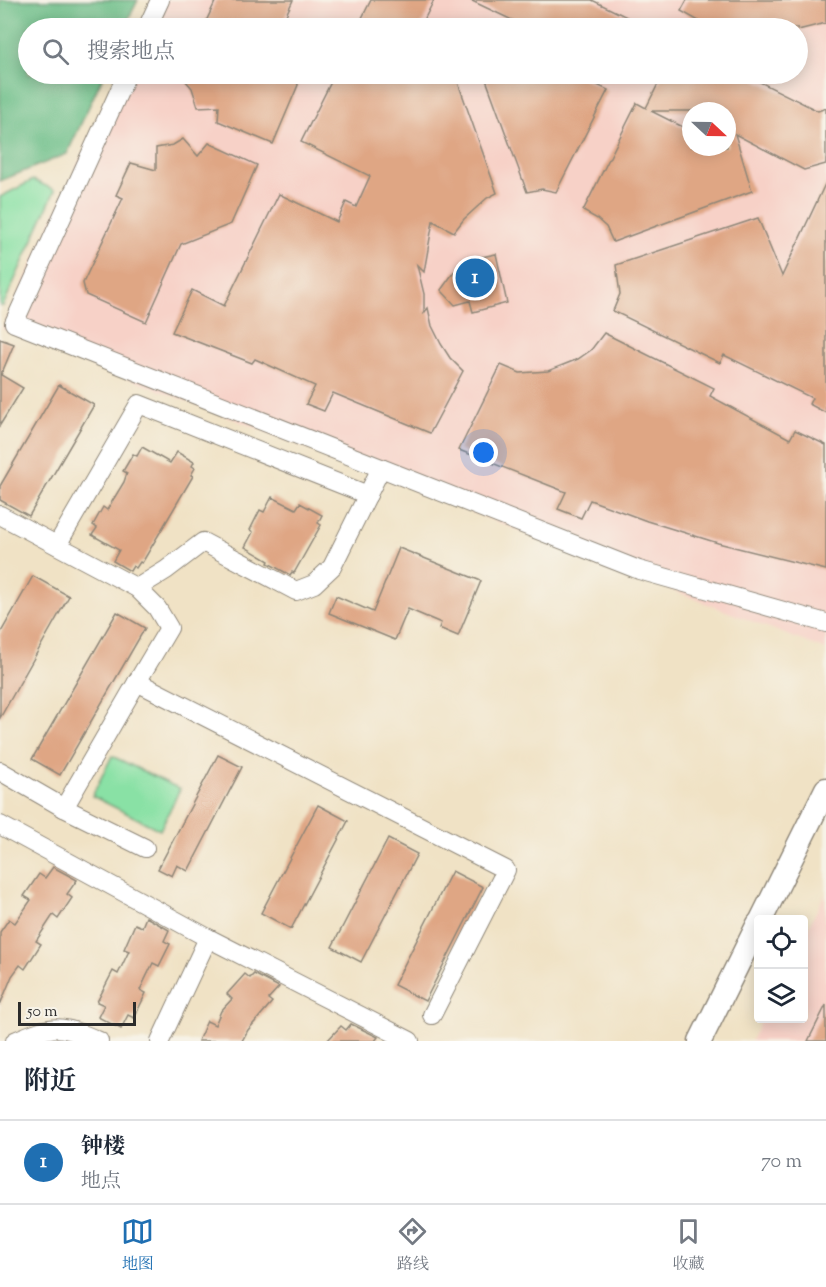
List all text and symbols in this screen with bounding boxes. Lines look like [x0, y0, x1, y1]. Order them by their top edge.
search box [18, 18, 808, 84]
icon: search [39, 35, 72, 68]
text: 搜索地点 [87, 37, 175, 69]
north arrow [682, 102, 736, 156]
pin: 1 [456, 256, 494, 300]
your location [469, 438, 498, 467]
map controls [754, 915, 808, 1023]
button: locate [754, 915, 808, 969]
button: layers [754, 969, 808, 1023]
scale bar [18, 999, 136, 1026]
text: 50 m [27, 1001, 58, 1024]
text: 附近 [24, 1064, 76, 1101]
text: 钟楼 [81, 1132, 125, 1164]
text: 1 [40, 1148, 47, 1177]
text: 70 m [761, 1148, 802, 1177]
text: 地点 [81, 1168, 121, 1197]
tab: 地图 [121, 1215, 154, 1277]
tab: 路线 [396, 1215, 429, 1277]
tab: 收藏 [672, 1215, 705, 1277]

